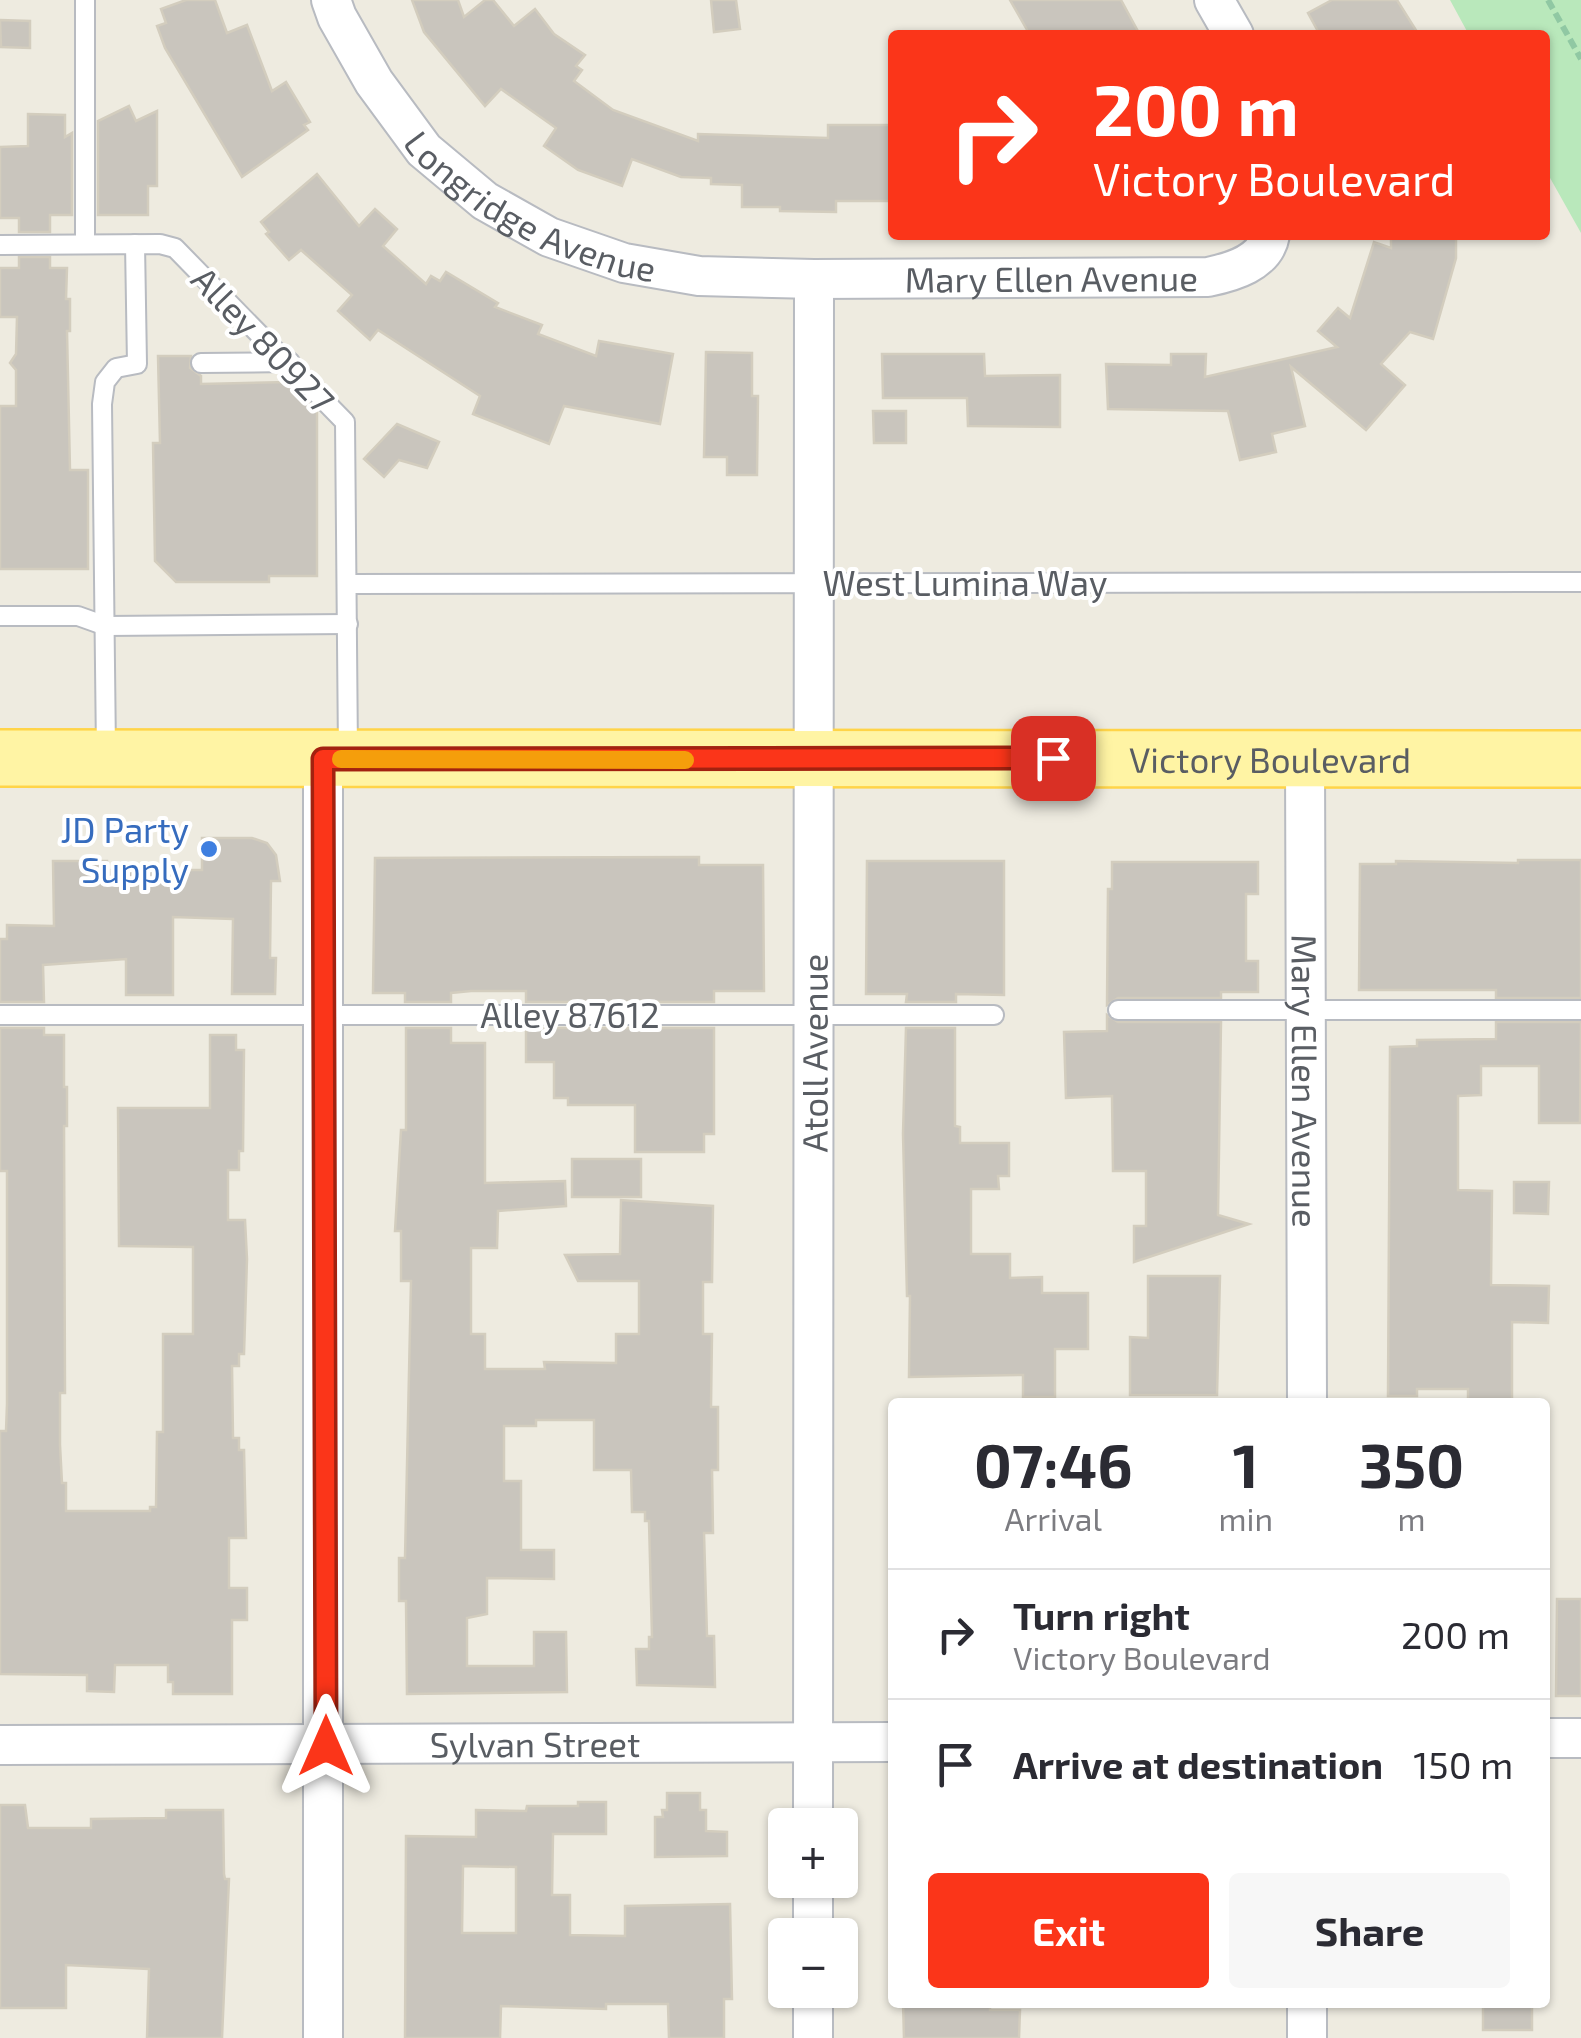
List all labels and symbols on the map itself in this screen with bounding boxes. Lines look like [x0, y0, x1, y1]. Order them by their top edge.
street label: Longridge Avenue [396, 122, 659, 289]
street label: Mary Ellen Avenue [905, 256, 1198, 300]
street label: Alley 80927 [184, 257, 344, 421]
street label: West Lumina Way [823, 561, 1107, 603]
pin [1011, 716, 1096, 801]
street label: Victory Boulevard [1129, 738, 1411, 780]
place label: JD Party Supply [60, 808, 189, 890]
marker: JD Party Supply [198, 838, 220, 860]
street label: Mary Ellen Avenue [1285, 934, 1327, 1228]
street label: Atoll Avenue [792, 954, 835, 1152]
street label: Alley 87612 [480, 993, 660, 1035]
position arrow [274, 1694, 378, 1798]
street label: Sylvan Street [430, 1722, 640, 1765]

